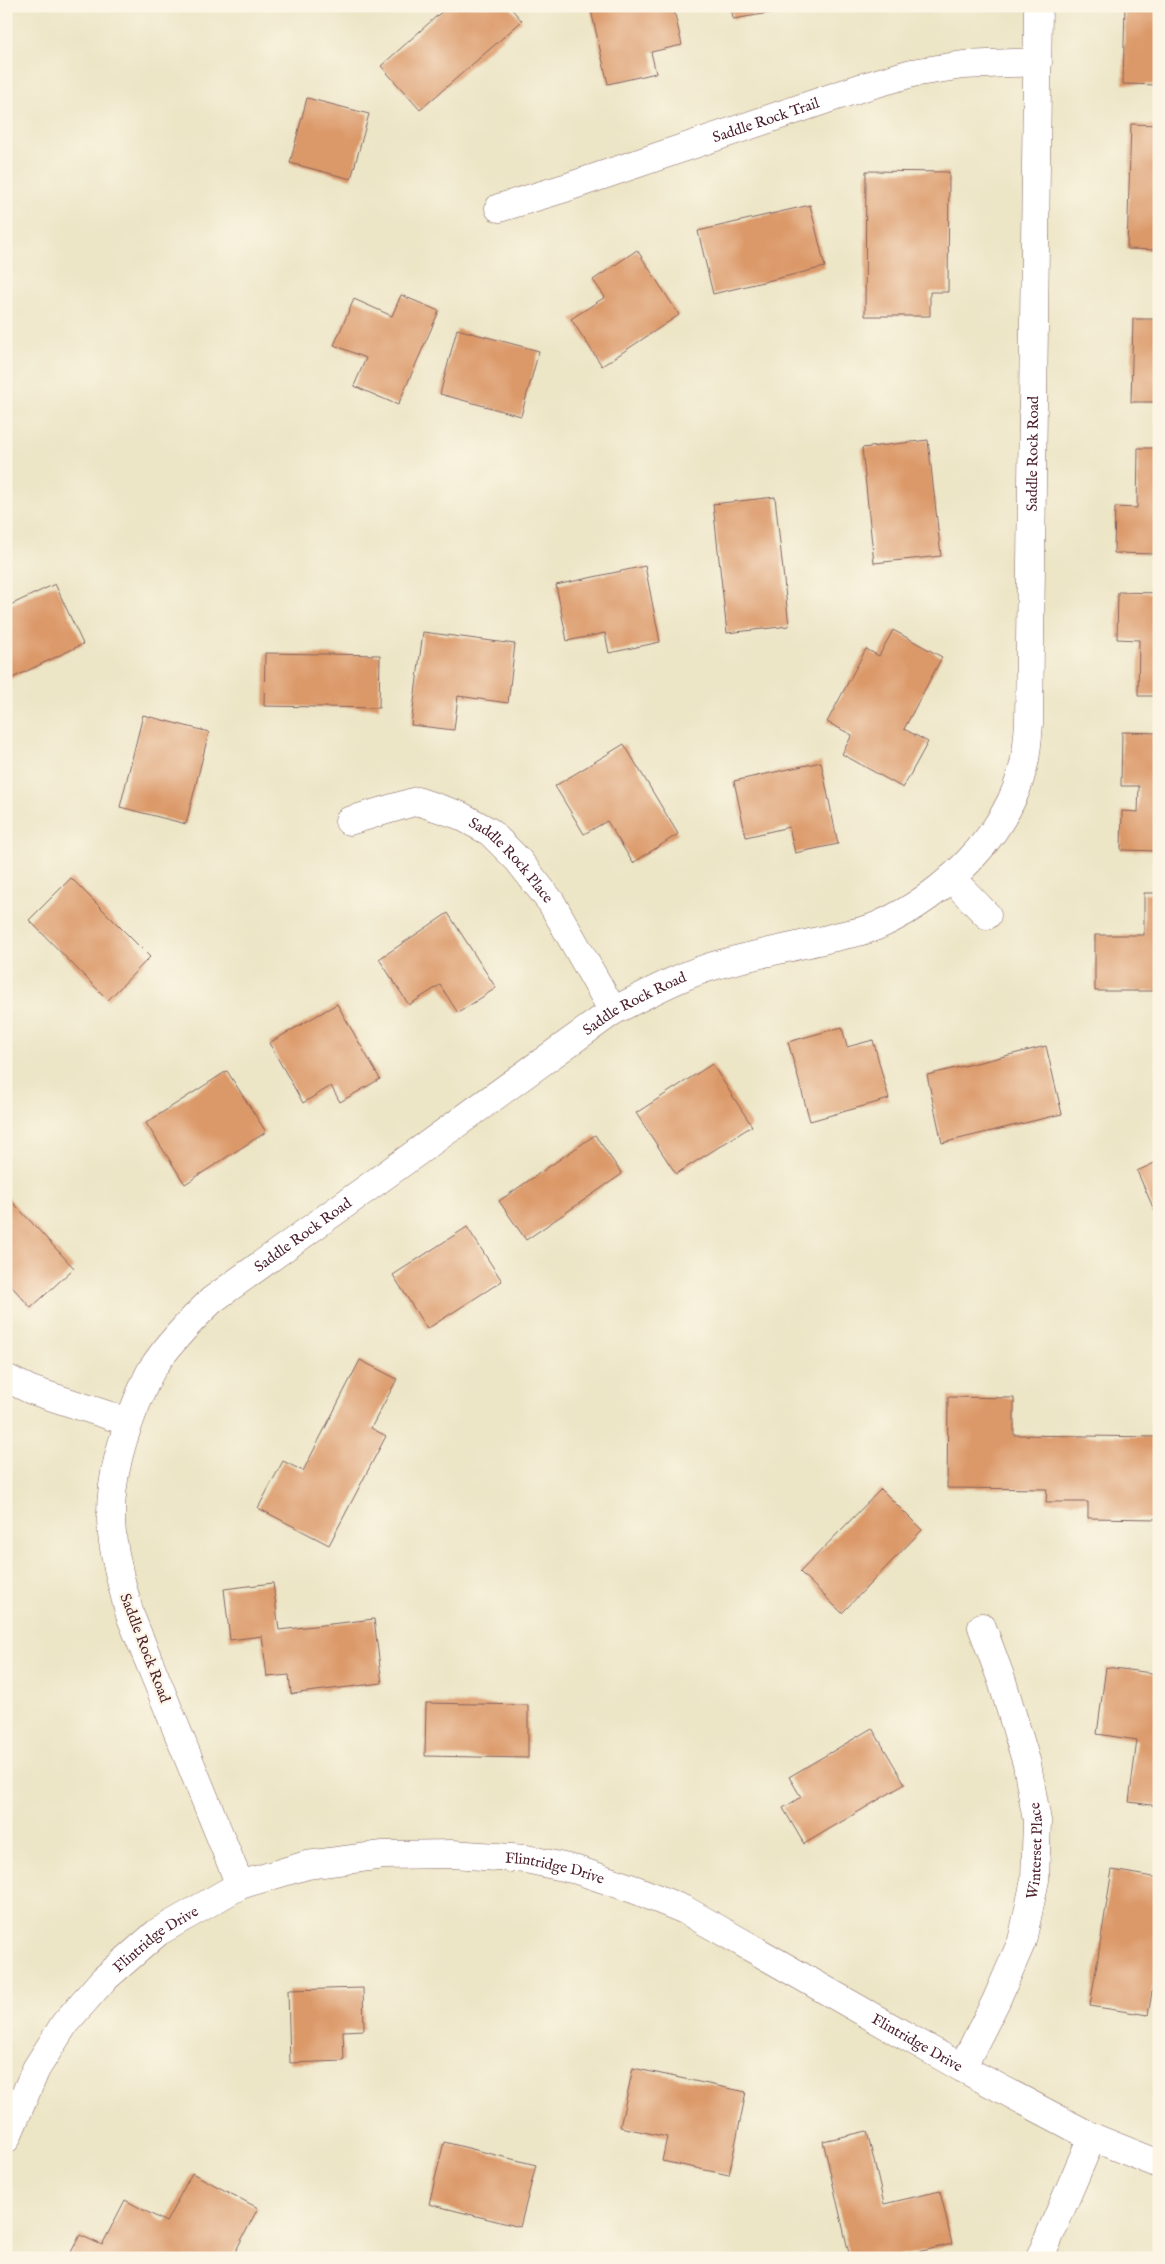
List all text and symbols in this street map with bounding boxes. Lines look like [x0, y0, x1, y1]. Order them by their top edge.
street label: Saddle Rock Trail [710, 93, 823, 147]
street label: Saddle Rock Road [1022, 395, 1043, 512]
street label: Saddle Rock Place [466, 813, 558, 907]
street label: Saddle Rock Road [579, 967, 690, 1039]
street label: Saddle Rock Road [250, 1193, 356, 1276]
street label: Saddle Rock Road [115, 1591, 175, 1706]
street label: Winterset Place [1022, 1801, 1047, 1901]
street label: Flintridge Drive [504, 1848, 607, 1888]
street label: Flintridge Drive [109, 1901, 202, 1976]
street label: Flintridge Drive [868, 2009, 966, 2076]

